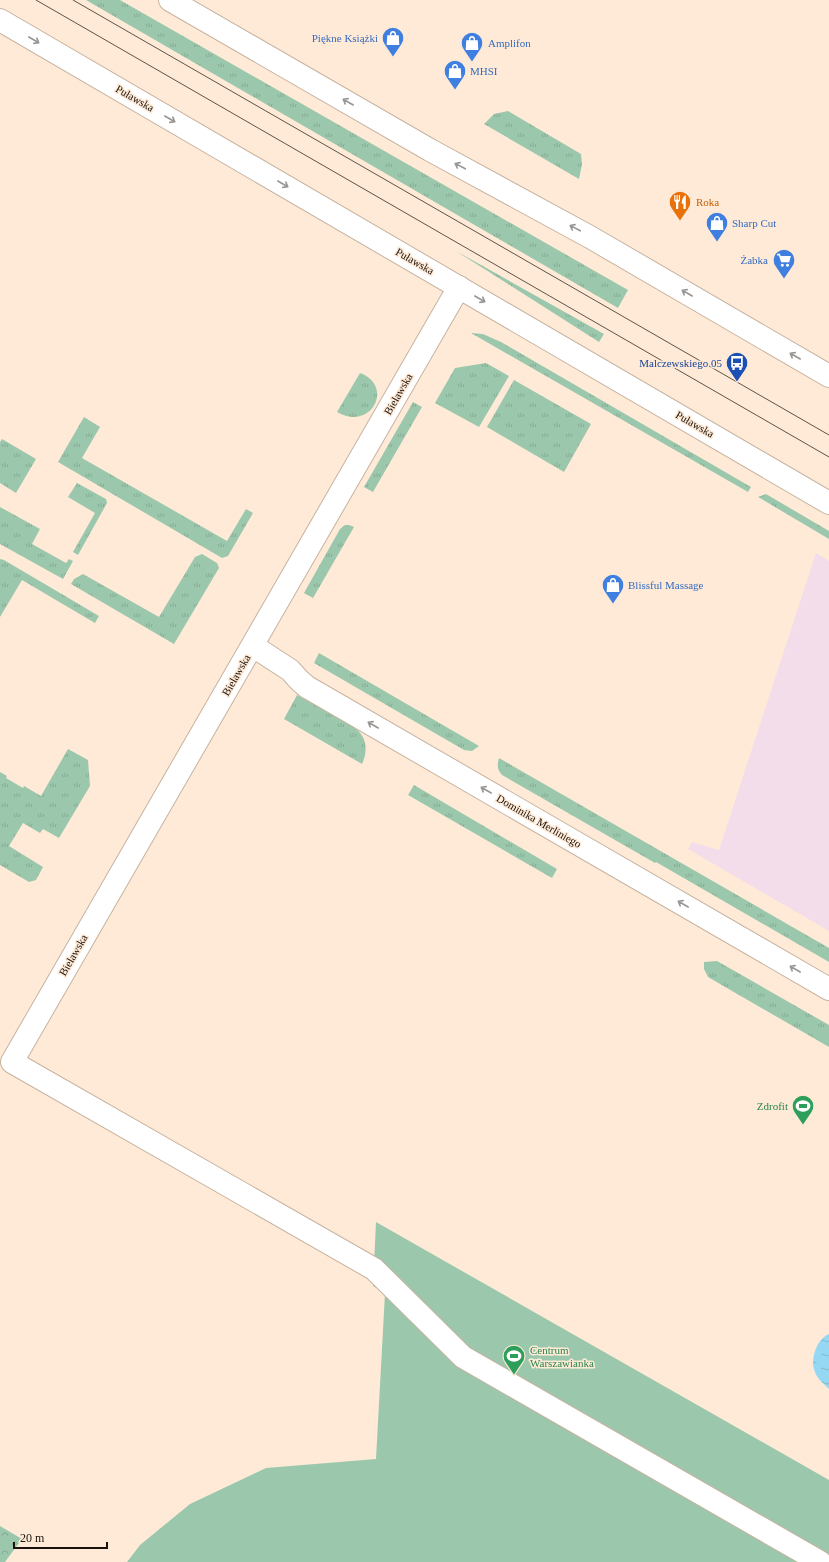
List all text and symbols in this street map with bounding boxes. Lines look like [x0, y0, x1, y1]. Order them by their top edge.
shop icon: Piękne Książki [380, 25, 406, 58]
shop icon: Amplifon [459, 30, 485, 63]
place label: Piękne Książki [312, 32, 378, 44]
one-way arrow [28, 36, 39, 44]
place label: Amplifon [488, 37, 531, 49]
shop icon: MHSI [442, 58, 468, 91]
place label: MHSI [470, 65, 498, 77]
street label: Puławska [114, 82, 156, 114]
one-way arrow [342, 97, 354, 105]
one-way arrow [164, 116, 176, 124]
one-way arrow [455, 162, 467, 170]
one-way arrow [277, 181, 289, 189]
restaurant icon: Roka [667, 189, 693, 222]
place label: Roka [696, 196, 719, 208]
shop icon: Sharp Cut [704, 210, 730, 243]
place label: Sharp Cut [732, 217, 776, 229]
one-way arrow [569, 224, 581, 232]
street label: Puławska [394, 245, 436, 277]
supermarket icon: Żabka [771, 247, 797, 280]
place label: Żabka [741, 254, 768, 266]
one-way arrow [681, 289, 693, 297]
one-way arrow [474, 295, 486, 303]
bus stop icon: Malczewskiego 05 [724, 350, 750, 383]
one-way arrow [789, 352, 801, 360]
place label: Malczewskiego 05 [639, 357, 722, 369]
street label: Bielawska [381, 371, 415, 417]
street label: Puławska [674, 408, 716, 440]
shop icon: Blissful Massage [600, 572, 626, 605]
place label: Blissful Massage [628, 579, 704, 591]
street label: Bielawska [219, 652, 253, 698]
one-way arrow [367, 721, 379, 729]
one-way arrow [480, 785, 492, 793]
street label: Dominika Merliniego [495, 792, 584, 850]
one-way arrow [677, 900, 689, 908]
street label: Bielawska [56, 932, 90, 978]
one-way arrow [789, 965, 801, 973]
sports icon: Zdrofit [790, 1093, 816, 1126]
place label: Zdrofit [757, 1100, 788, 1112]
sports icon: Centrum Warszawianka [501, 1343, 527, 1376]
place label: Centrum Warszawianka [530, 1344, 594, 1369]
scale bar [14, 1524, 107, 1550]
text: 20 m [20, 1531, 45, 1545]

